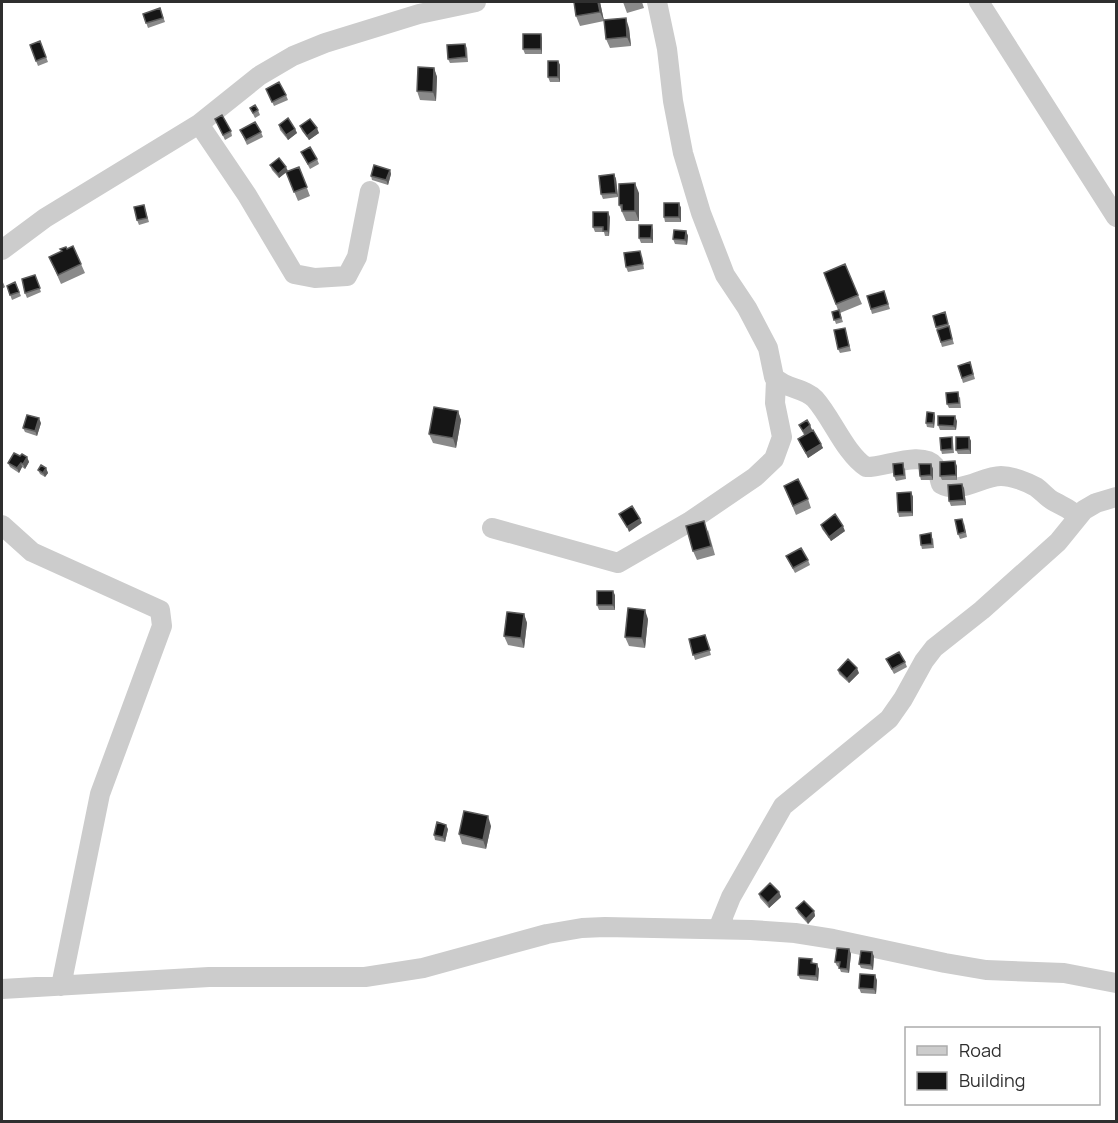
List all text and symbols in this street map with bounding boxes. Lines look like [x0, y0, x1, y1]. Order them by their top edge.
legend [905, 1027, 1100, 1105]
text: Road [959, 1038, 1002, 1062]
text: Building [959, 1068, 1025, 1092]

